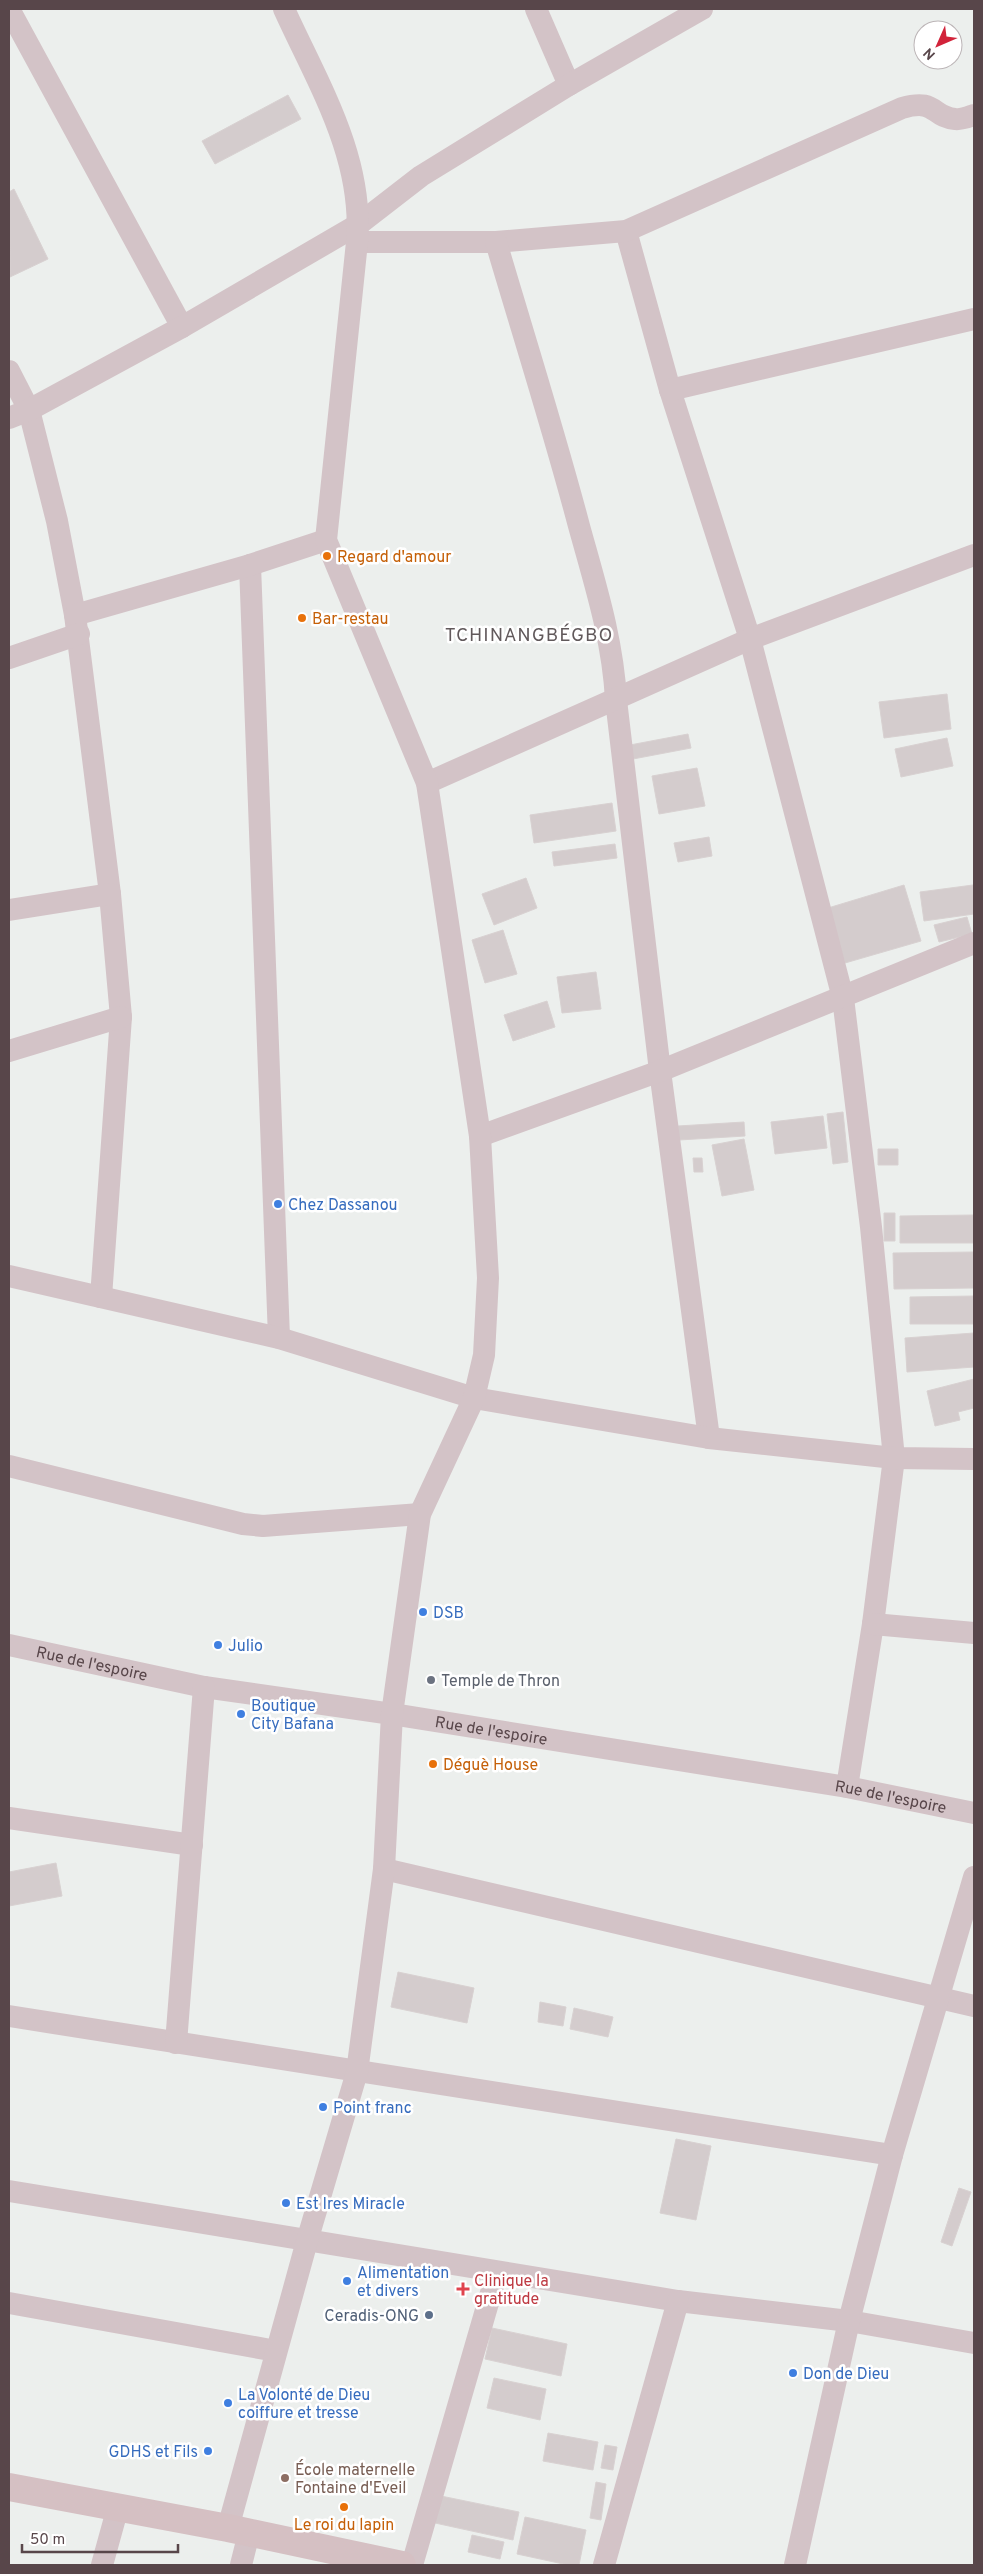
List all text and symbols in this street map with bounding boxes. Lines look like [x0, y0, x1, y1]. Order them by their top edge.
north arrow [913, 20, 963, 70]
text: N [920, 44, 939, 63]
place label: Regard d'amour [337, 548, 452, 568]
marker: Regard d'amour [321, 550, 333, 562]
place label: Bar-restau [312, 610, 388, 630]
marker: Bar-restau [296, 612, 308, 624]
district label: TCHINANGBÉGBO [445, 623, 613, 648]
place label: Chez Dassanou [288, 1196, 398, 1216]
marker: Chez Dassanou [272, 1198, 284, 1210]
place label: DSB [433, 1604, 464, 1624]
marker: DSB [417, 1606, 429, 1618]
place label: Julio [228, 1637, 263, 1657]
marker: Julio [212, 1639, 224, 1651]
street label: Rue de l'espoire [34, 1643, 149, 1687]
place label: Temple de Thron [441, 1672, 560, 1692]
marker: Temple de Thron [425, 1674, 437, 1686]
place label: Boutique City Bafana [251, 1697, 334, 1735]
marker: Boutique City Bafana [235, 1708, 247, 1720]
street label: Rue de l'espoire [433, 1713, 549, 1751]
place label: Déguè House [443, 1756, 538, 1776]
marker: Déguè House [427, 1758, 439, 1770]
street label: Rue de l'espoire [833, 1777, 948, 1819]
place label: Point franc [333, 2099, 412, 2119]
marker: Point franc [317, 2101, 329, 2113]
place label: Est Ires Miracle [296, 2195, 405, 2215]
marker: Est Ires Miracle [280, 2197, 292, 2209]
place label: Alimentation et divers [357, 2264, 449, 2302]
place label: Clinique la gratitude [474, 2272, 549, 2310]
marker: Alimentation et divers [341, 2275, 353, 2287]
marker: Clinique la gratitude [456, 2282, 470, 2296]
place label: Ceradis-ONG [324, 2307, 419, 2327]
marker: Ceradis-ONG [423, 2309, 435, 2321]
place label: Don de Dieu [803, 2365, 889, 2385]
marker: Don de Dieu [787, 2367, 799, 2379]
place label: La Volonté de Dieu coiffure et tresse [238, 2386, 370, 2424]
marker: La Volonté de Dieu coiffure et tresse [222, 2397, 234, 2409]
place label: GDHS et Fils [109, 2443, 198, 2463]
marker: GDHS et Fils [202, 2445, 214, 2457]
place label: École maternelle Fontaine d'Eveil [295, 2459, 415, 2499]
marker: École maternelle Fontaine d'Eveil [279, 2472, 291, 2484]
marker: Le roi du lapin [338, 2501, 350, 2513]
place label: Le roi du lapin [294, 2516, 394, 2536]
scale bar [22, 2522, 179, 2554]
text: 50 m [30, 2531, 65, 2550]

